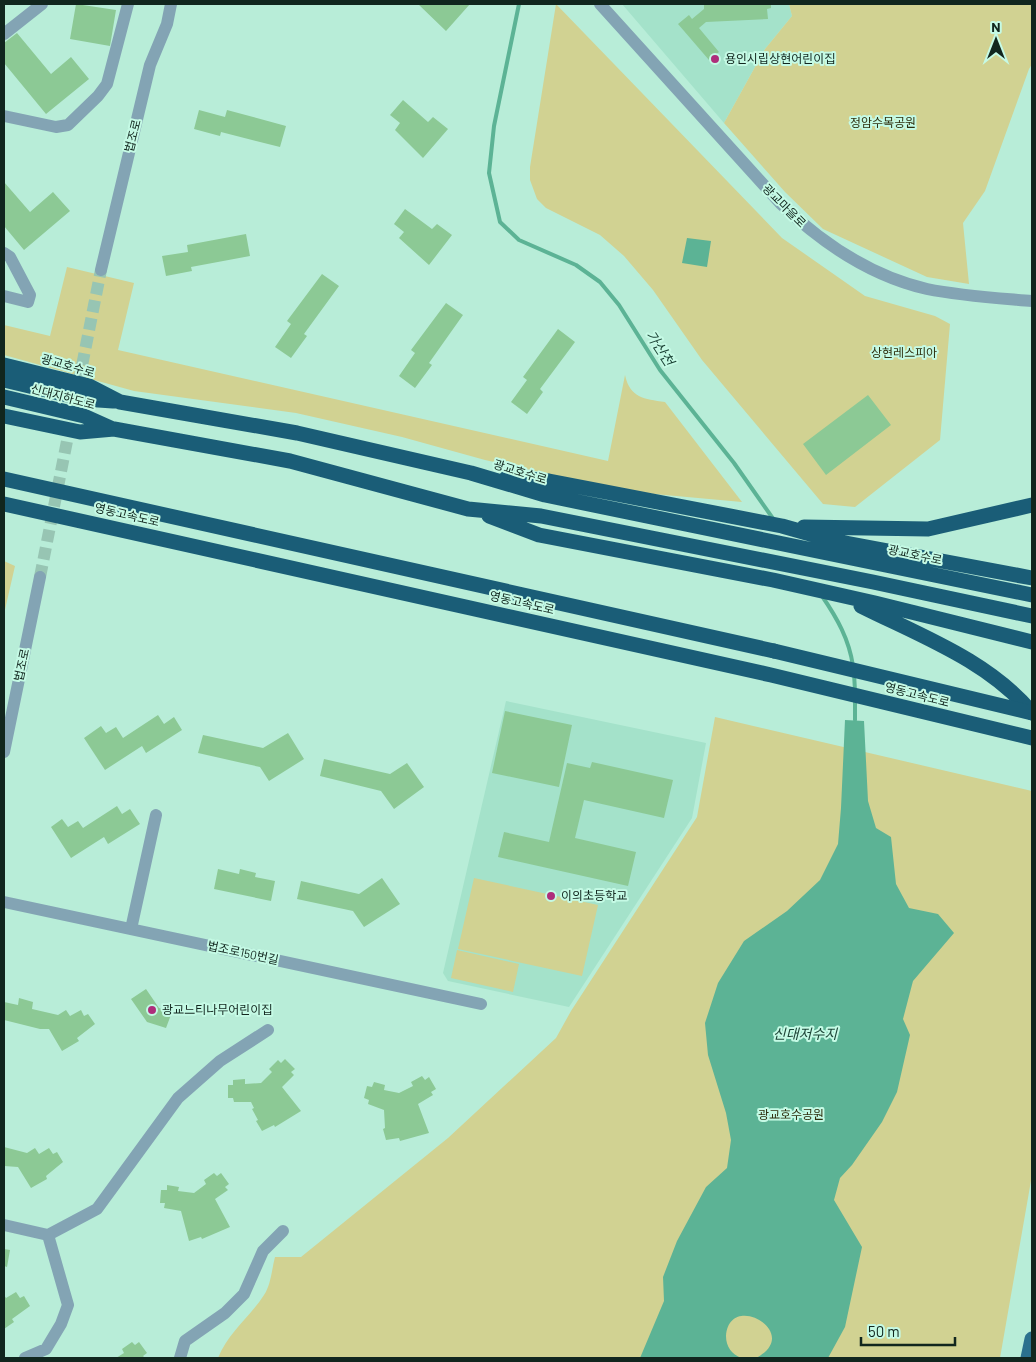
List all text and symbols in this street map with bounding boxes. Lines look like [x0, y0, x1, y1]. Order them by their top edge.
north arrow [971, 15, 1021, 65]
text: N [991, 18, 1001, 35]
place label: 용인시립상현어린이집 [725, 51, 835, 65]
marker: 용인시립상현어린이집 [709, 53, 721, 65]
park label: 정암수목공원 [850, 115, 916, 129]
street label: 법조로 [121, 118, 143, 154]
street label: 광교마을로 [760, 181, 809, 230]
water label: 가산천 [643, 327, 679, 369]
park label: 상현레스피아 [871, 345, 937, 359]
street label: 광교호수로 [40, 351, 97, 379]
street label: 신대지하도로 [29, 381, 97, 411]
street label: 광교호수로 [492, 456, 549, 486]
street label: 영동고속도로 [93, 500, 161, 528]
street label: 광교호수로 [887, 541, 944, 567]
street label: 영동고속도로 [488, 588, 556, 616]
street label: 법조로 [11, 647, 31, 682]
street label: 영동고속도로 [883, 679, 951, 709]
place label: 이의초등학교 [561, 888, 627, 902]
marker: 이의초등학교 [545, 890, 557, 902]
street label: 법조로150번길 [206, 938, 280, 966]
place label: 광교느티나무어린이집 [162, 1002, 272, 1016]
marker: 광교느티나무어린이집 [146, 1004, 158, 1016]
water label: 신대저수지 [773, 1025, 838, 1042]
park label: 광교호수공원 [758, 1107, 824, 1121]
scale bar [861, 1314, 955, 1346]
text: 50 m [868, 1322, 900, 1340]

